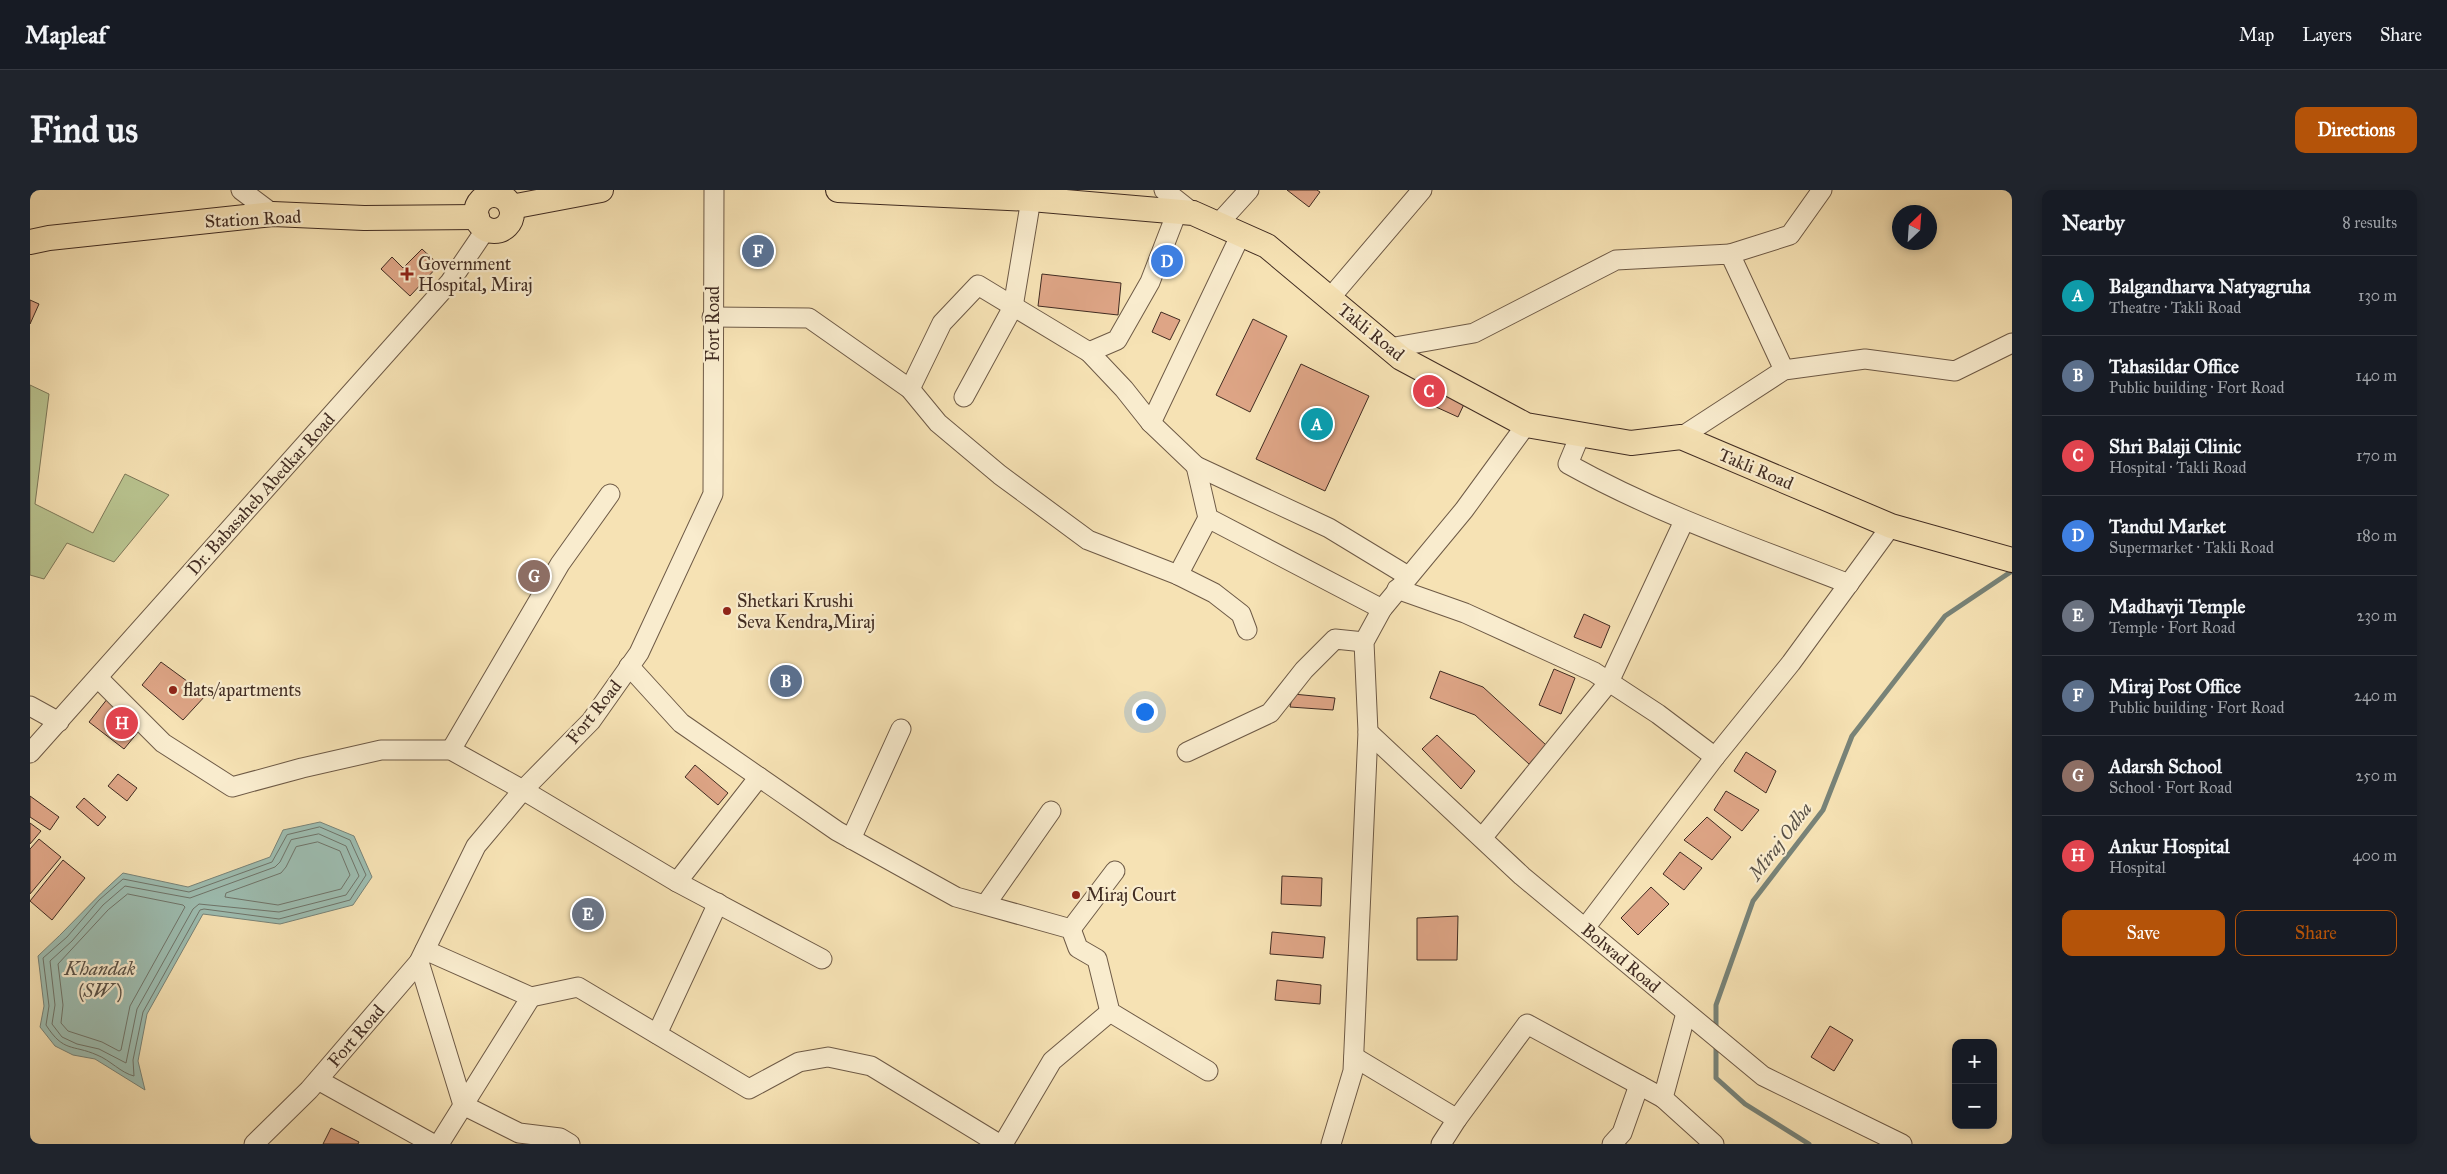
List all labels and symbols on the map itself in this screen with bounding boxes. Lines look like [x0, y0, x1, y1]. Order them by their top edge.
street label: Station Road [204, 205, 302, 233]
north arrow [1892, 205, 1937, 250]
pin: F [742, 232, 774, 270]
pin: D [1151, 242, 1183, 280]
place label: Government Hospital, Miraj [418, 253, 533, 296]
marker: Government Hospital, Miraj [400, 267, 414, 281]
street label: Fort Road [702, 286, 724, 362]
street label: Takli Road [1333, 299, 1409, 365]
pin: C [1413, 372, 1445, 410]
pin: A [1301, 405, 1333, 443]
street label: Dr. Babasaheb Abedkar Road [182, 408, 340, 580]
street label: Takli Road [1715, 443, 1797, 495]
pin: G [518, 557, 550, 595]
place label: Shetkari Krushi Seva Kendra,Miraj [737, 590, 875, 633]
marker: Shetkari Krushi Seva Kendra,Miraj [721, 605, 733, 617]
pin: B [770, 662, 802, 700]
street label: Fort Road [562, 676, 626, 748]
place label: flats/apartments [183, 679, 301, 701]
marker: flats/apartments [167, 684, 179, 696]
your location [1132, 699, 1158, 725]
pin: H [106, 704, 138, 742]
water label: Miraj Odha [1742, 798, 1817, 886]
place label: Miraj Court [1086, 884, 1177, 906]
marker: Miraj Court [1070, 889, 1082, 901]
pin: E [572, 895, 604, 933]
street label: Bolwad Road [1577, 919, 1665, 997]
water label: Khandak (SW) [64, 957, 136, 1003]
street label: Fort Road [323, 1000, 389, 1072]

